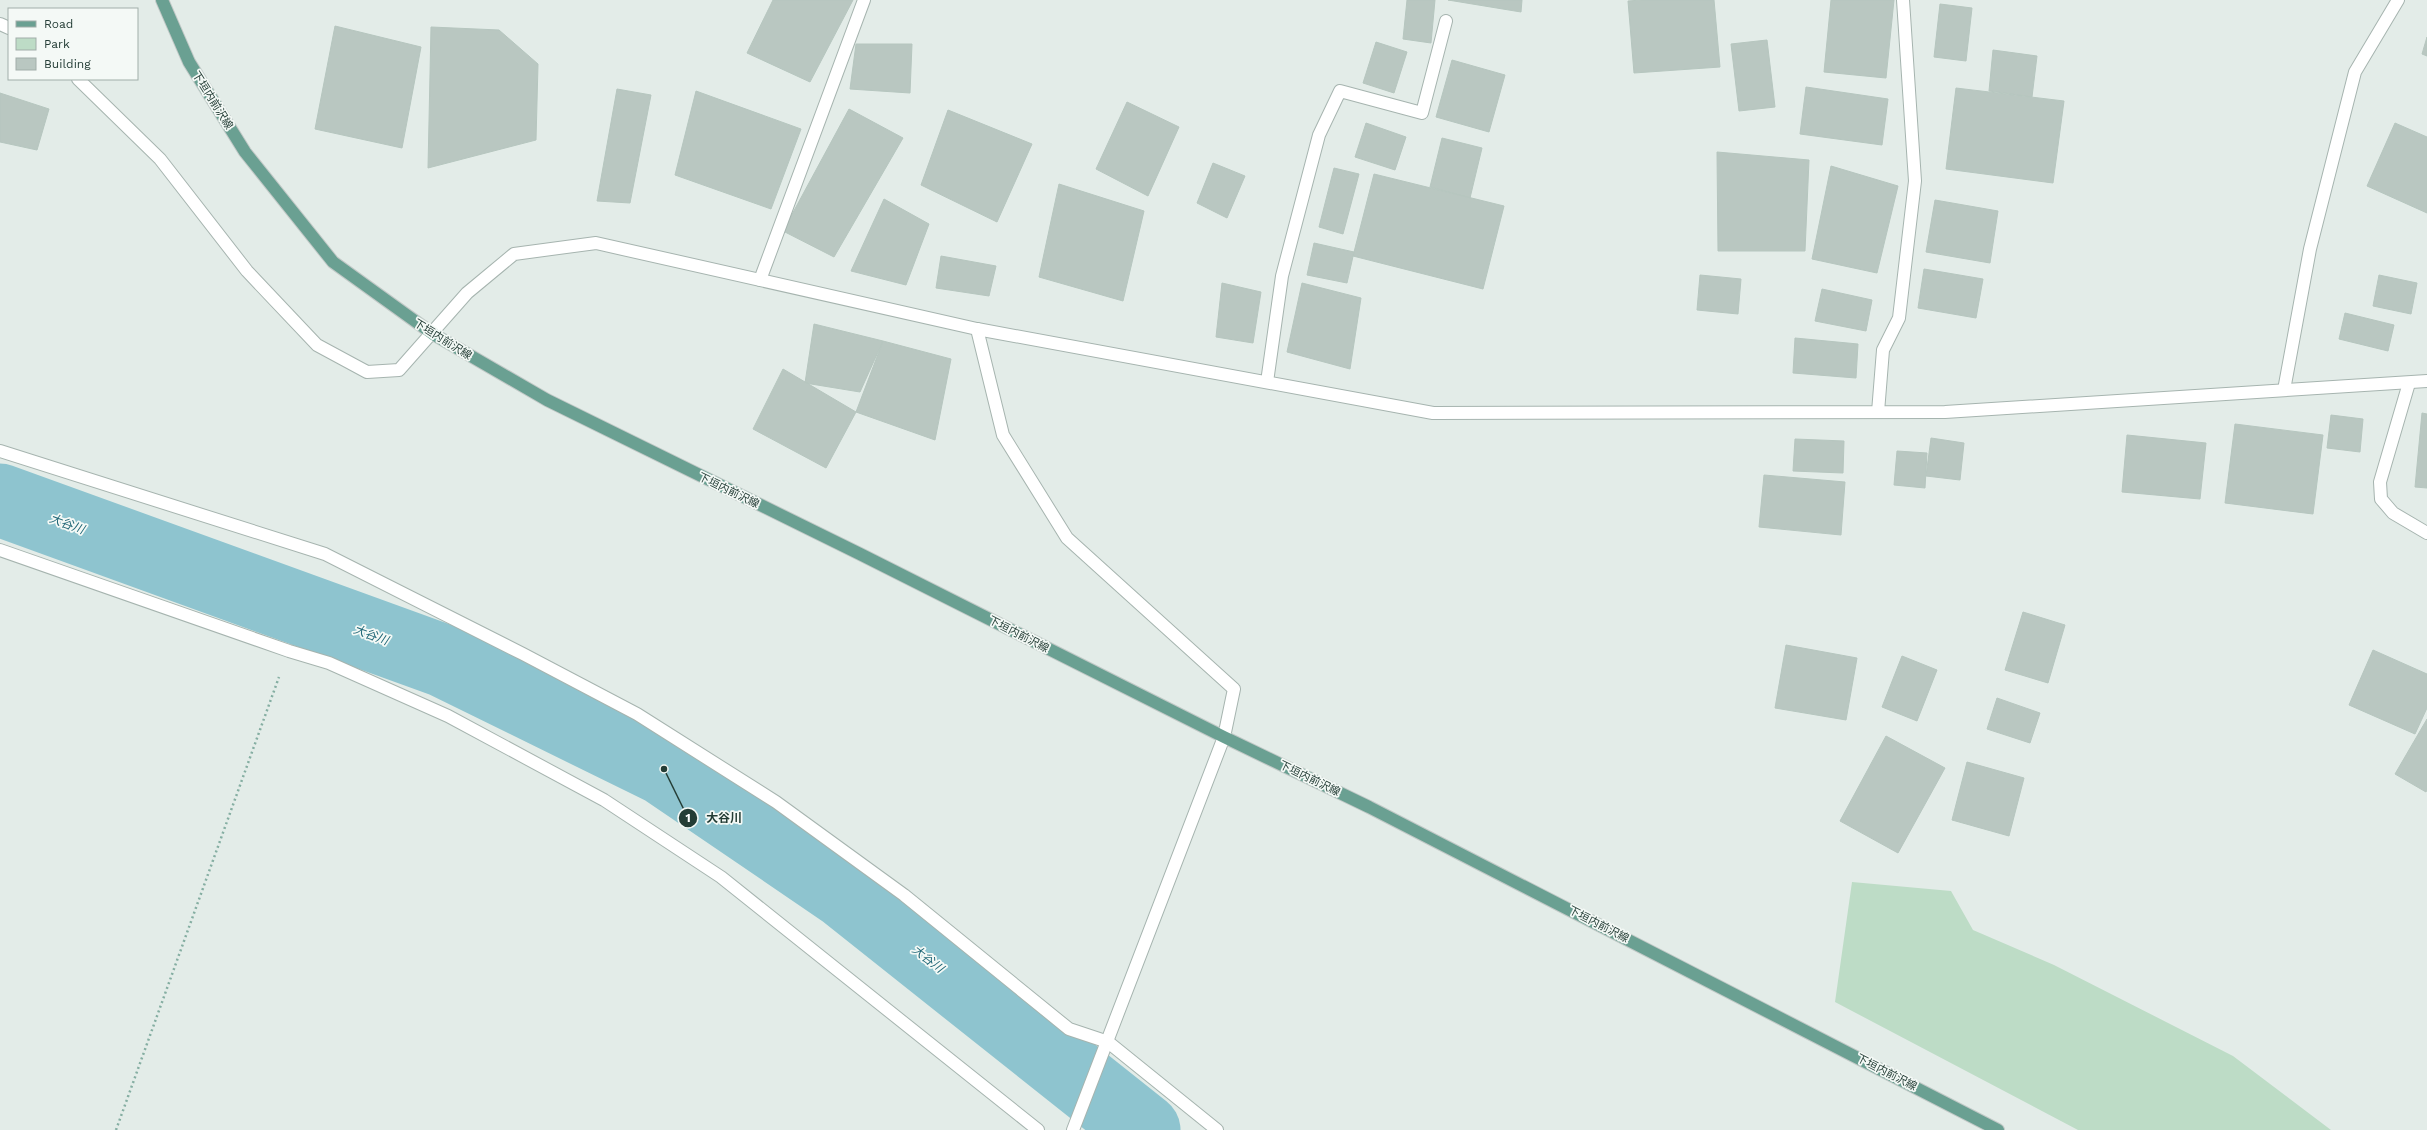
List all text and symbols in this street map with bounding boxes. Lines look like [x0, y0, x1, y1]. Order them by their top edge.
legend [8, 8, 138, 80]
text: Road [44, 17, 73, 31]
text: Park [44, 37, 70, 51]
text: Building [44, 57, 91, 71]
street label: 下垣内前沢線 [190, 69, 236, 132]
street label: 下垣内前沢線 [411, 316, 474, 362]
street label: 下垣内前沢線 [696, 470, 761, 511]
water label: 大谷川 [48, 511, 88, 537]
street label: 下垣内前沢線 [986, 614, 1051, 655]
water label: 大谷川 [352, 622, 392, 648]
street label: 下垣内前沢線 [1277, 758, 1342, 799]
callout: 大谷川 [678, 806, 750, 830]
text: 1 [685, 811, 691, 825]
text: 大谷川 [706, 811, 742, 825]
street label: 下垣内前沢線 [1566, 904, 1631, 945]
water label: 大谷川 [910, 942, 948, 977]
street label: 下垣内前沢線 [1854, 1052, 1919, 1093]

